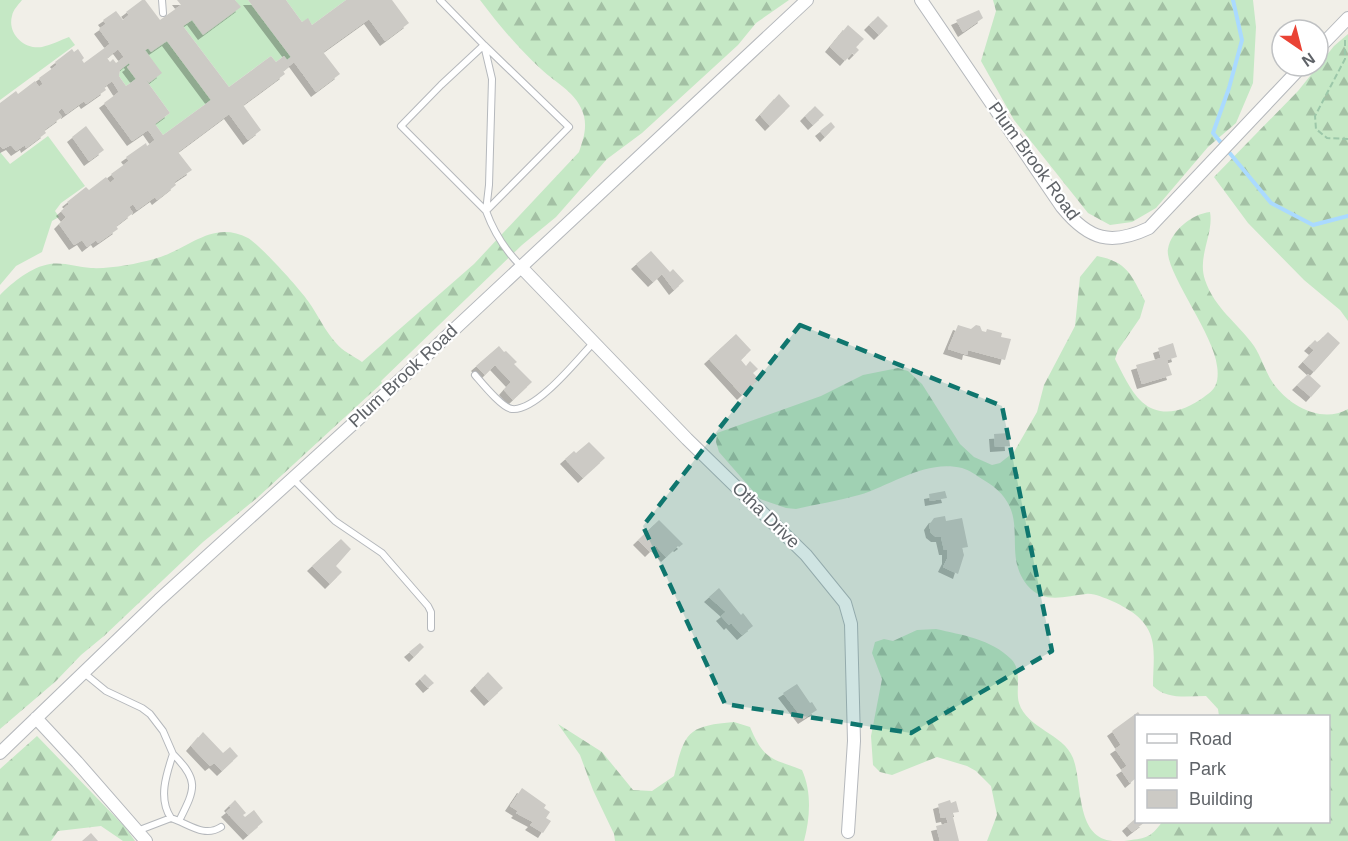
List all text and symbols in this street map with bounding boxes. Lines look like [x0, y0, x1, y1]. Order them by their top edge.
north arrow [1270, 18, 1330, 78]
text: N [1299, 50, 1318, 70]
street label: Plum Brook Road [984, 98, 1084, 224]
street label: Plum Brook Road [345, 321, 461, 431]
street label: Otha Drive [728, 478, 804, 552]
legend [1135, 715, 1330, 823]
text: Road [1189, 729, 1232, 749]
text: Park [1189, 759, 1227, 779]
text: Building [1189, 789, 1253, 809]

